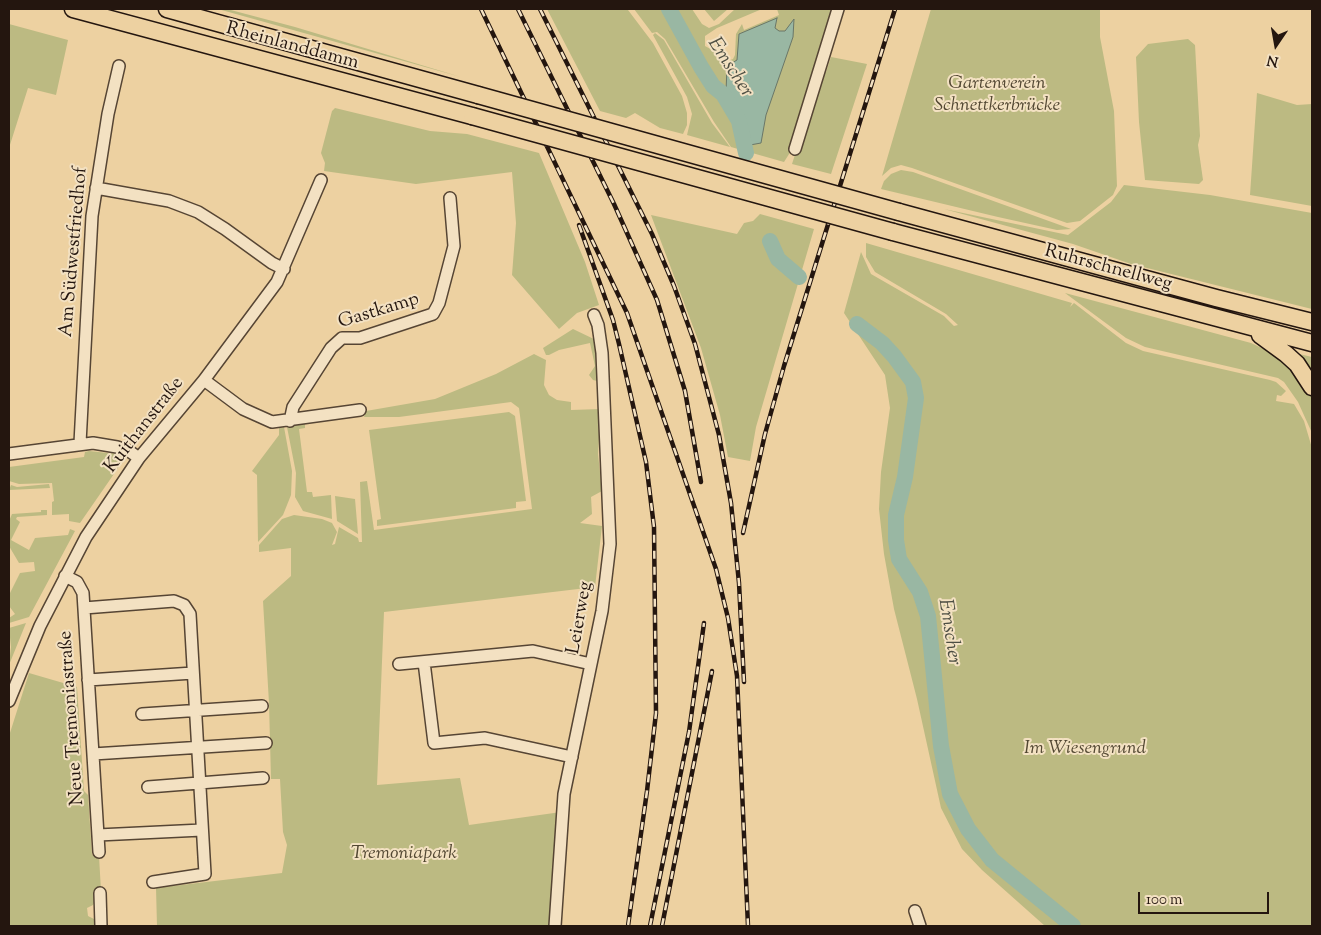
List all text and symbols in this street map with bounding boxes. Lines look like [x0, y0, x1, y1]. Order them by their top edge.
street label: Rheinlanddamm [223, 18, 361, 76]
north arrow [1251, 20, 1301, 70]
water label: Emscher [701, 33, 757, 103]
text: N [1265, 49, 1280, 71]
park label: Gartenverein Schnettkerbrücke [934, 74, 1060, 118]
street label: Am Südwestfriedhof [56, 166, 94, 338]
street label: Ruhrschnellweg [1042, 241, 1174, 297]
street label: Gastkamp [336, 289, 422, 335]
street label: Kuithanstraße [100, 373, 190, 479]
street label: Leierweg [563, 580, 599, 656]
water label: Emscher [931, 597, 965, 667]
street label: Neue Tremoniastraße [56, 630, 90, 806]
park label: Im Wiesengrund [1024, 739, 1146, 761]
park label: Tremoniapark [351, 844, 457, 866]
scale bar [1141, 882, 1272, 914]
text: 100 m [1146, 890, 1182, 911]

